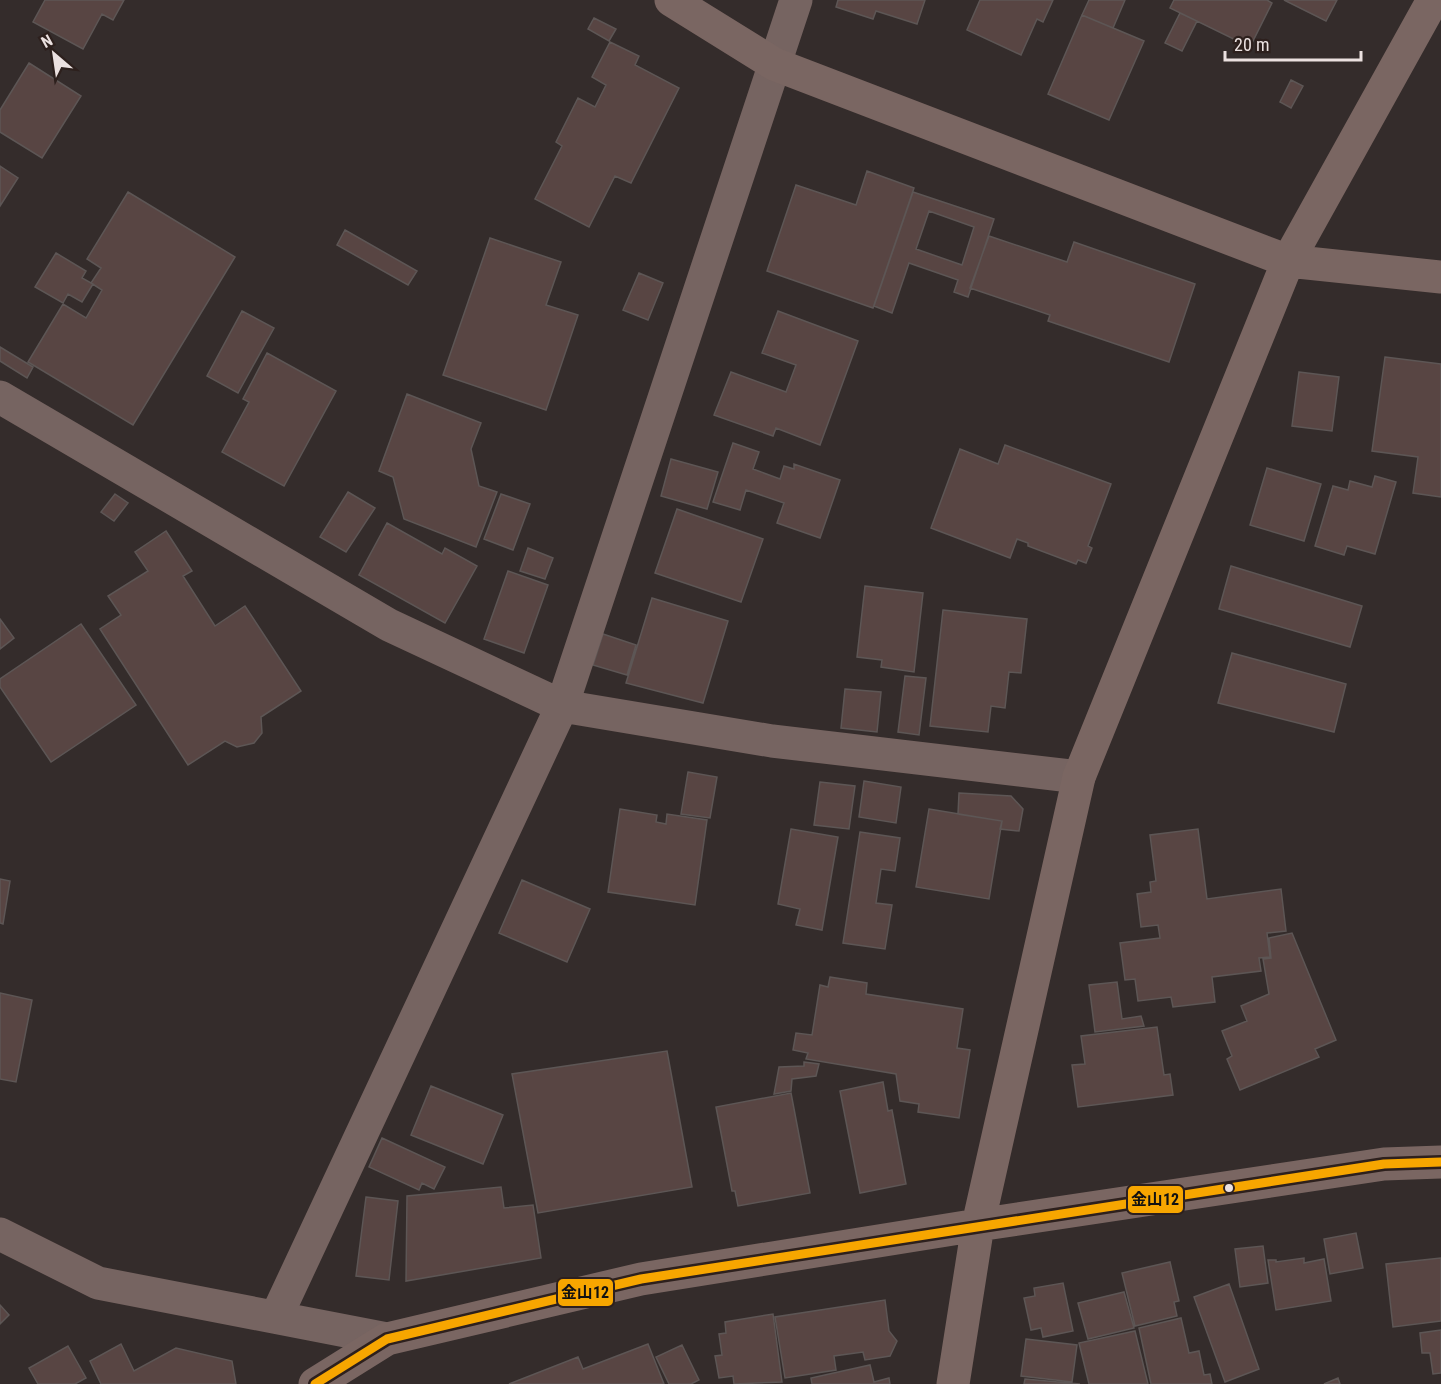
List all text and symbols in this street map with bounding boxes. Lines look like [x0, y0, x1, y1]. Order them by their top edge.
north arrow [24, 24, 84, 84]
scale bar [1225, 24, 1362, 62]
text: N [38, 31, 56, 52]
text: 20 m [1234, 34, 1269, 55]
unlabelled marker [1223, 1182, 1235, 1194]
line badge: 金山12 [1127, 1185, 1184, 1214]
text: 金山12 [1131, 1190, 1179, 1209]
line badge: 金山12 [557, 1278, 614, 1307]
text: 金山12 [561, 1283, 609, 1302]

